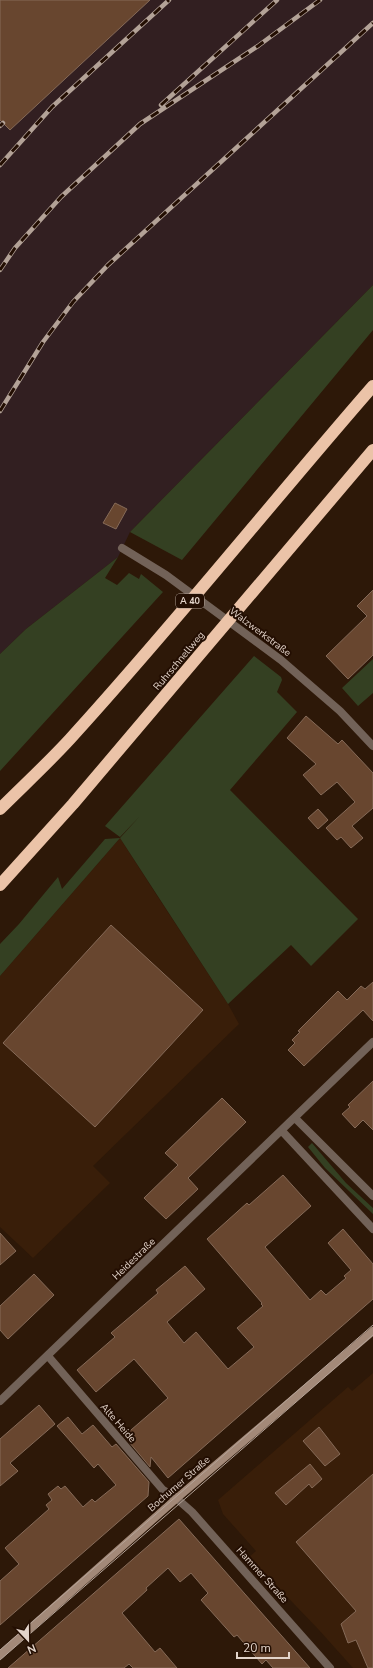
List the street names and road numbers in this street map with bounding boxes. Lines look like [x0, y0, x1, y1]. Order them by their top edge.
road number: A 40 [176, 594, 204, 608]
street label: Walzwerkstraße [226, 604, 294, 660]
street label: Ruhrschnellweg [150, 628, 208, 693]
street label: Heidestraße [109, 1235, 159, 1283]
street label: Alte Heide [97, 1400, 139, 1446]
street label: Bochumer Straße [145, 1453, 213, 1515]
street label: Hammer Straße [233, 1544, 291, 1606]

